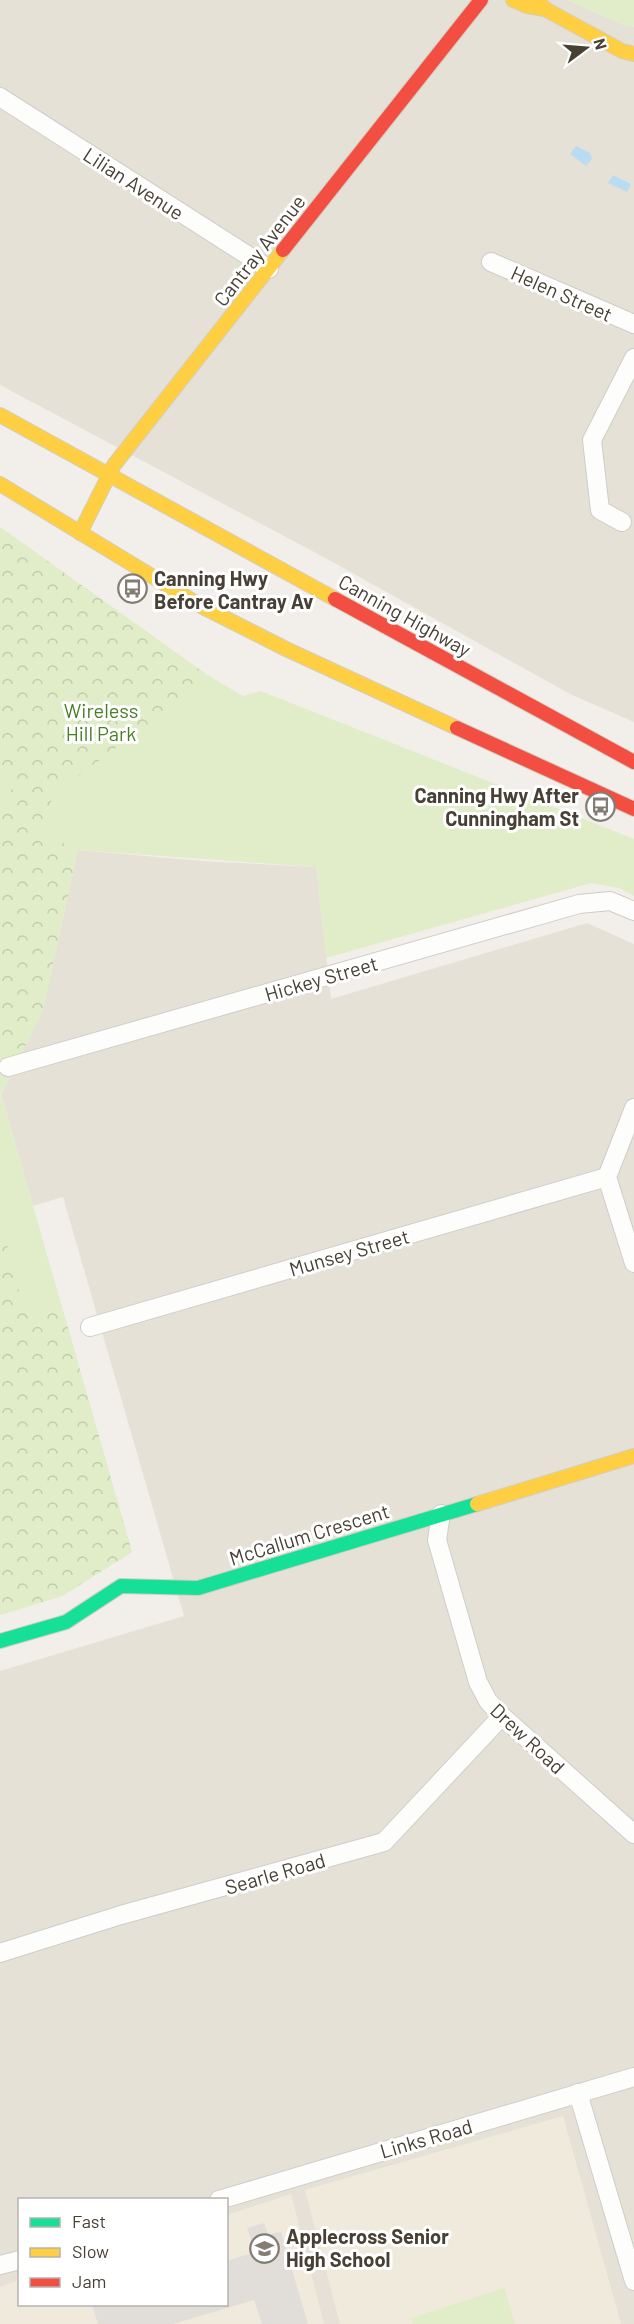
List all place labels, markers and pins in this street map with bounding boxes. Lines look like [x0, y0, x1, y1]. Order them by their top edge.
place label: Canning Hwy Before Cantray Av [154, 566, 314, 613]
bus stop icon: Canning Hwy Before Cantray Av [117, 573, 149, 605]
place label: Canning Hwy After Cunningham St [414, 783, 579, 830]
bus stop icon: Canning Hwy After Cunningham St [584, 790, 616, 822]
place label: Applecross Senior High School [286, 2224, 449, 2271]
school or university icon: Applecross Senior High School [249, 2232, 281, 2264]

